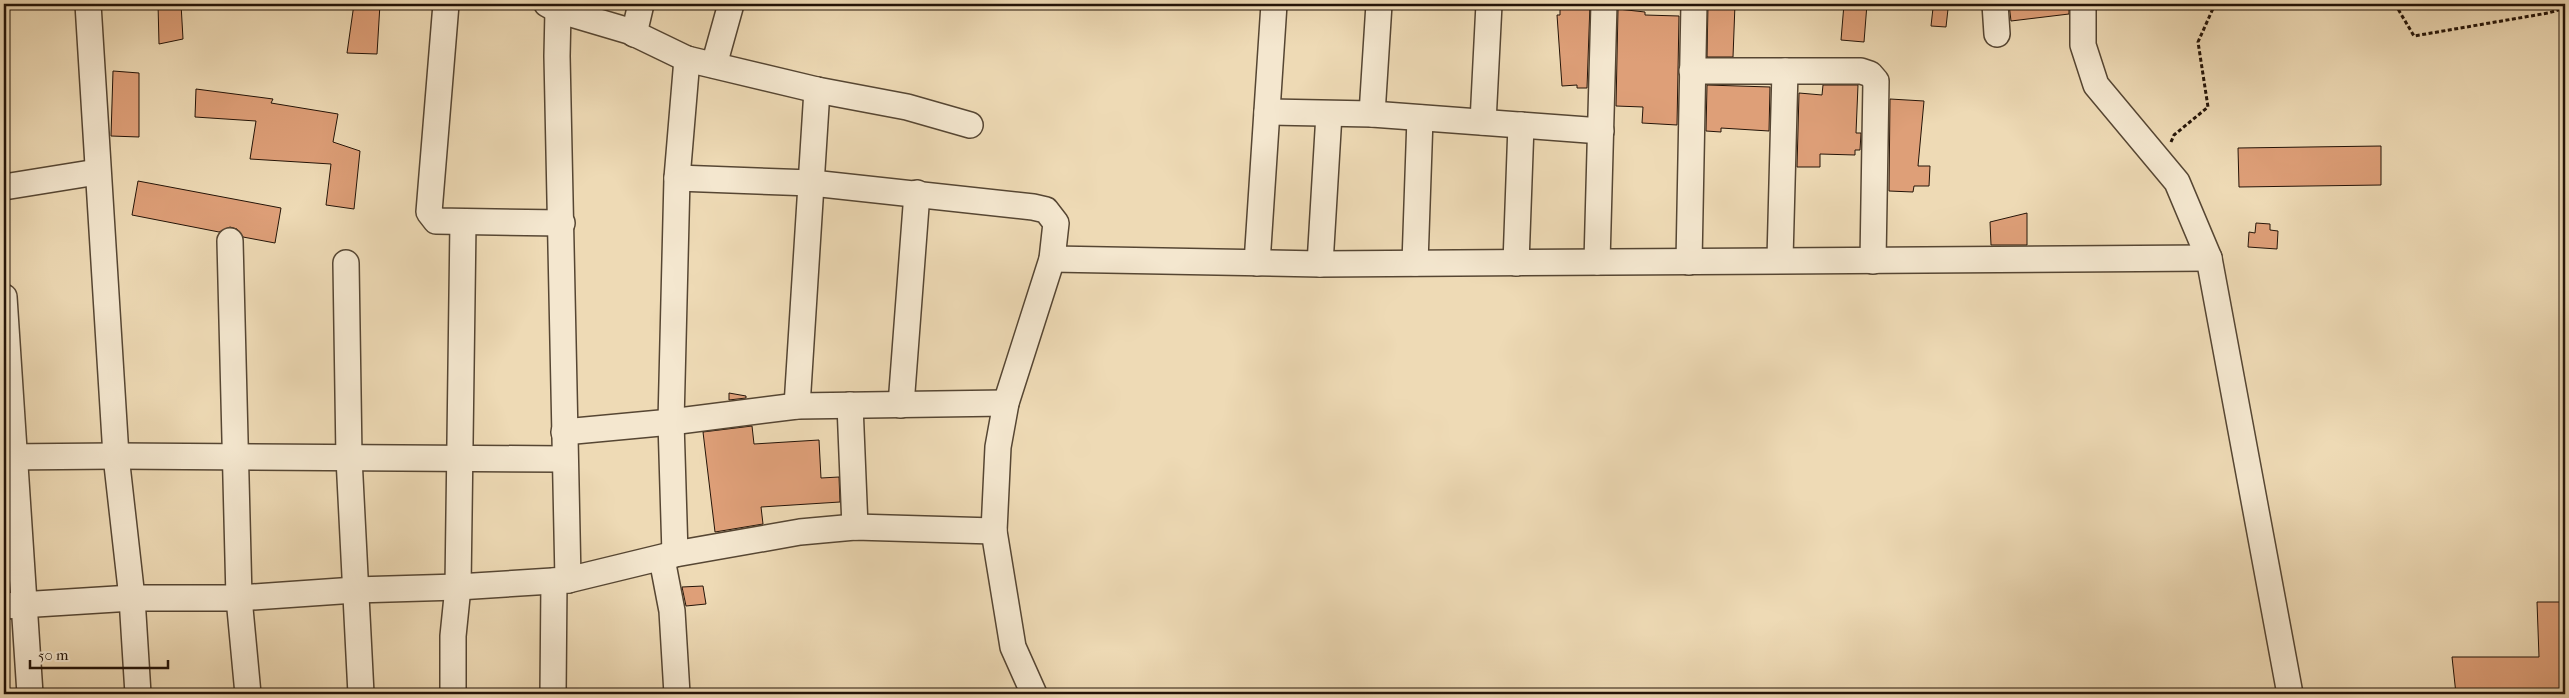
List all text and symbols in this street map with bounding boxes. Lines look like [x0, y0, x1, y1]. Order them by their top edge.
scale bar [30, 638, 168, 670]
text: 50 m [38, 646, 69, 664]

